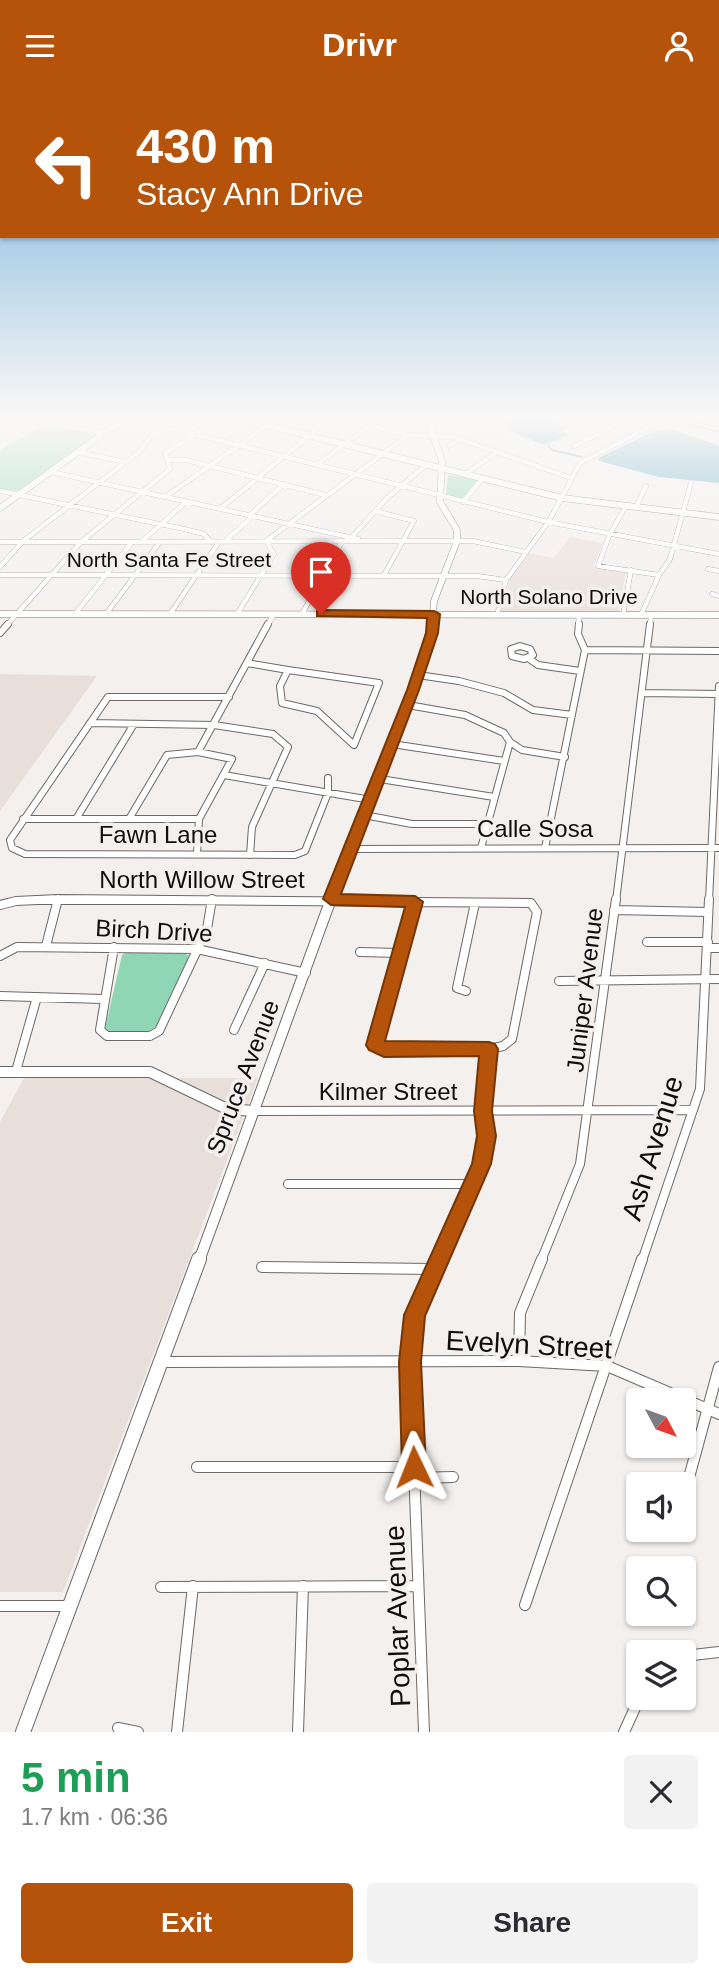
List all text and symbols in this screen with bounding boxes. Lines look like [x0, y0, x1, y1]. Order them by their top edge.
icon: menu [21, 27, 59, 65]
text: Drivr [322, 27, 397, 63]
icon: person [660, 27, 698, 65]
icon: left [21, 119, 112, 210]
text: 430 m [136, 119, 275, 173]
text: Stacy Ann Drive [136, 176, 364, 212]
pin [291, 542, 351, 614]
street label: North Santa Fe Street [67, 548, 271, 571]
icon: arrive [302, 553, 340, 591]
street label: North Solano Drive [460, 585, 638, 608]
street label: Calle Sosa [477, 815, 594, 842]
street label: Fawn Lane [99, 821, 217, 848]
street label: North Willow Street [99, 866, 305, 893]
street label: Juniper Avenue [561, 906, 608, 1073]
street label: Birch Drive [95, 914, 213, 947]
street label: Spruce Avenue [201, 996, 284, 1157]
street label: Ash Avenue [616, 1072, 689, 1224]
street label: Kilmer Street [319, 1078, 458, 1105]
street label: Evelyn Street [445, 1325, 613, 1364]
north arrow [626, 1388, 696, 1458]
map controls [626, 1388, 696, 1710]
position arrow [377, 1430, 451, 1504]
button: sound [626, 1472, 696, 1542]
street label: Poplar Avenue [379, 1525, 416, 1707]
button: search [626, 1556, 696, 1626]
button: layers [626, 1640, 696, 1710]
text: 5 min [21, 1754, 131, 1801]
button: close [624, 1755, 698, 1829]
text: 1.7 km · 06:36 [21, 1804, 168, 1830]
button: Exit [21, 1883, 353, 1963]
button: Share [367, 1883, 698, 1963]

